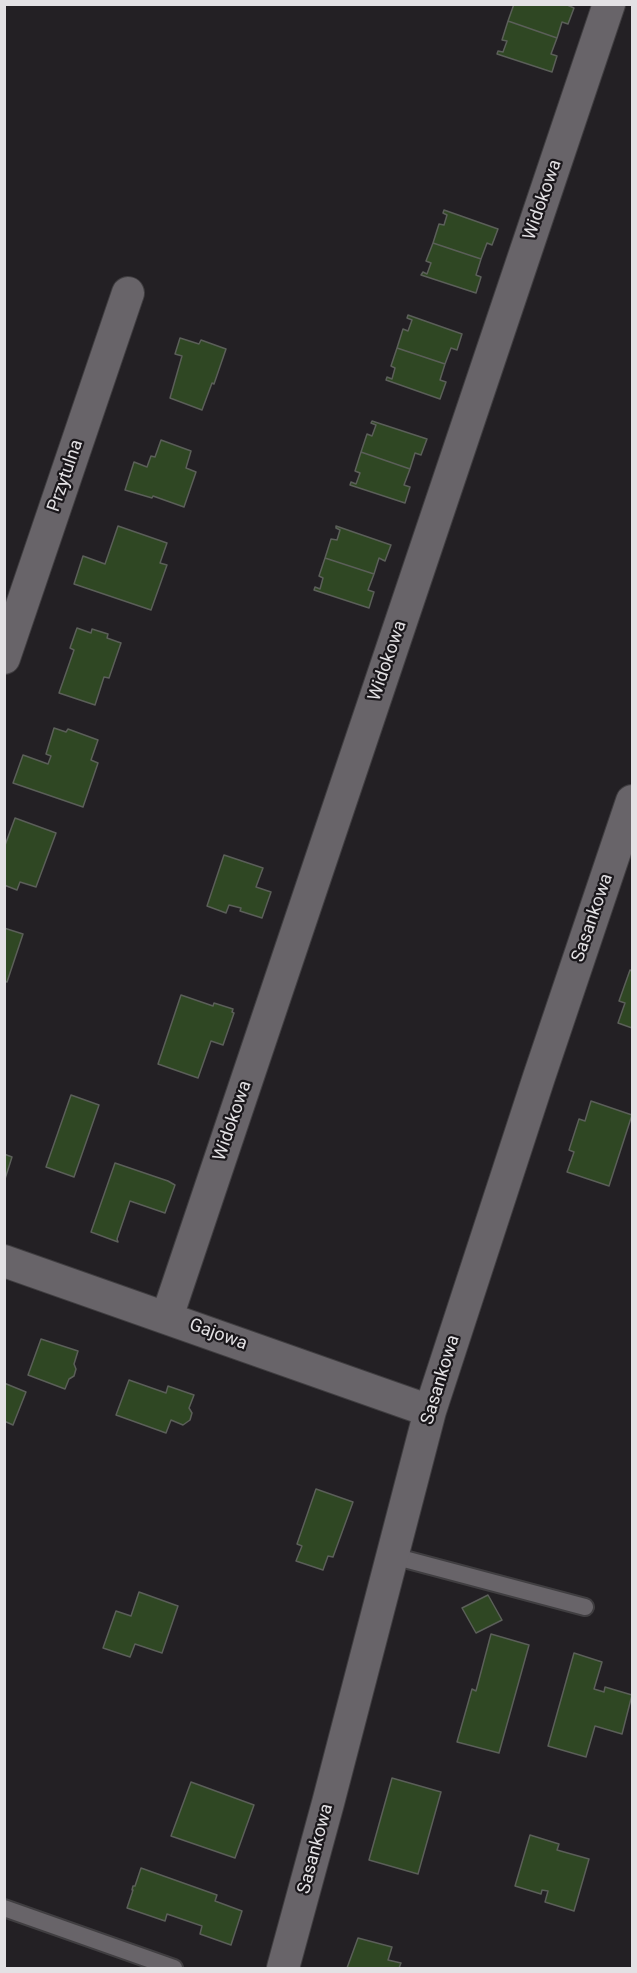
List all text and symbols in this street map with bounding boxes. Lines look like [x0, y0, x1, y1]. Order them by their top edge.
street label: Widokowa [519, 157, 567, 243]
street label: Przytulna [44, 437, 88, 515]
street label: Widokowa [364, 618, 412, 704]
street label: Sasankowa [568, 871, 618, 965]
street label: Widokowa [209, 1078, 257, 1164]
street label: Gajowa [186, 1315, 250, 1355]
street label: Sasankowa [417, 1333, 465, 1427]
street label: Sasankowa [294, 1802, 338, 1896]

